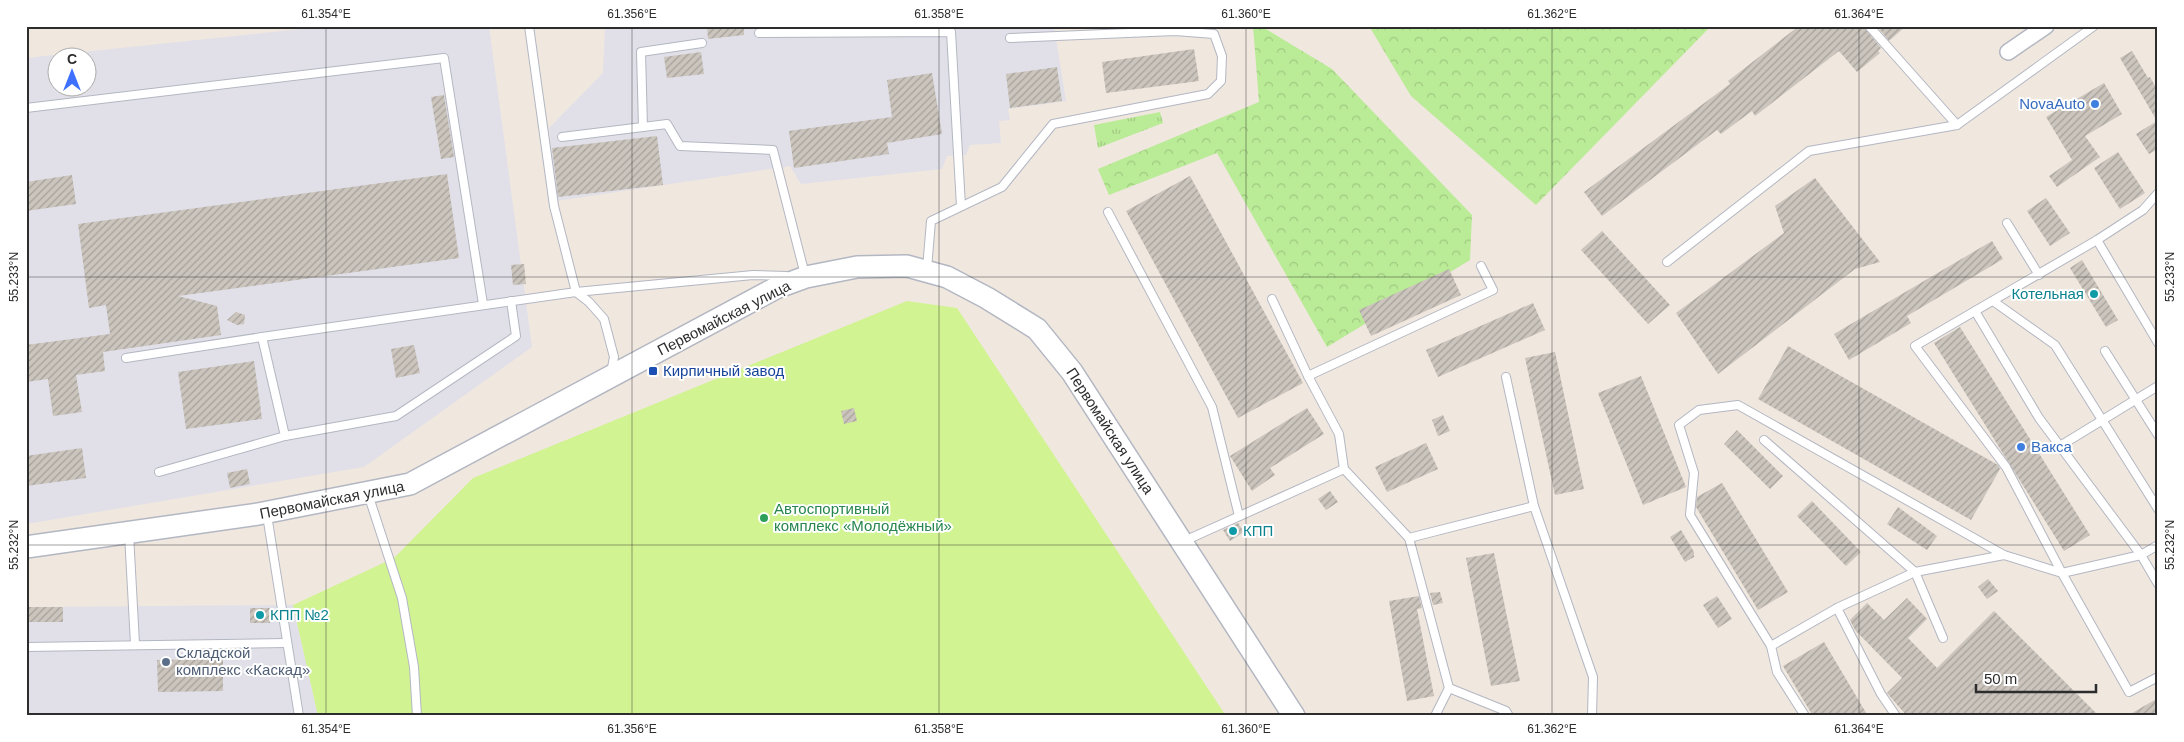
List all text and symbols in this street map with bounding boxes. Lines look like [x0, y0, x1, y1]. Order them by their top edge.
text: 61.354°E [301, 7, 351, 21]
text: 61.356°E [607, 7, 657, 21]
text: 61.358°E [914, 7, 964, 21]
text: 61.360°E [1221, 7, 1271, 21]
text: 61.362°E [1527, 7, 1577, 21]
text: 61.364°E [1834, 7, 1884, 21]
north arrow [48, 48, 98, 98]
text: С [67, 51, 77, 67]
place label: NovaAuto [2019, 95, 2085, 112]
marker: NovaAuto [2089, 98, 2101, 110]
text: 55.233°N [7, 252, 21, 302]
text: 55.233°N [2163, 252, 2177, 302]
street label: Первомайская улица [654, 276, 794, 358]
place label: Котельная [2011, 285, 2084, 302]
marker: Котельная [2088, 288, 2100, 300]
place label: Кирпичный завод [663, 362, 784, 379]
street label: Первомайская улица [1063, 364, 1158, 498]
marker: Кирпичный завод [647, 365, 659, 377]
place label: Вакса [2031, 438, 2073, 455]
marker: Вакса [2015, 441, 2027, 453]
street label: Первомайская улица [258, 477, 406, 522]
place label: Автоспортивный комплекс «Молодёжный» [774, 500, 952, 534]
marker: Автоспортивный комплекс «Молодёжный» [758, 512, 770, 524]
text: 55.232°N [7, 520, 21, 570]
text: 55.232°N [2163, 520, 2177, 570]
place label: КПП [1243, 522, 1273, 539]
marker: КПП [1227, 525, 1239, 537]
place label: КПП №2 [270, 606, 329, 623]
marker: КПП №2 [254, 609, 266, 621]
place label: Складской комплекс «Каскад» [176, 644, 310, 678]
marker: Складской комплекс «Каскад» [160, 656, 172, 668]
scale bar [1976, 662, 2096, 694]
text: 50 m [1984, 670, 2017, 687]
text: 61.354°E [301, 722, 351, 736]
text: 61.356°E [607, 722, 657, 736]
text: 61.358°E [914, 722, 964, 736]
text: 61.360°E [1221, 722, 1271, 736]
text: 61.362°E [1527, 722, 1577, 736]
text: 61.364°E [1834, 722, 1884, 736]

